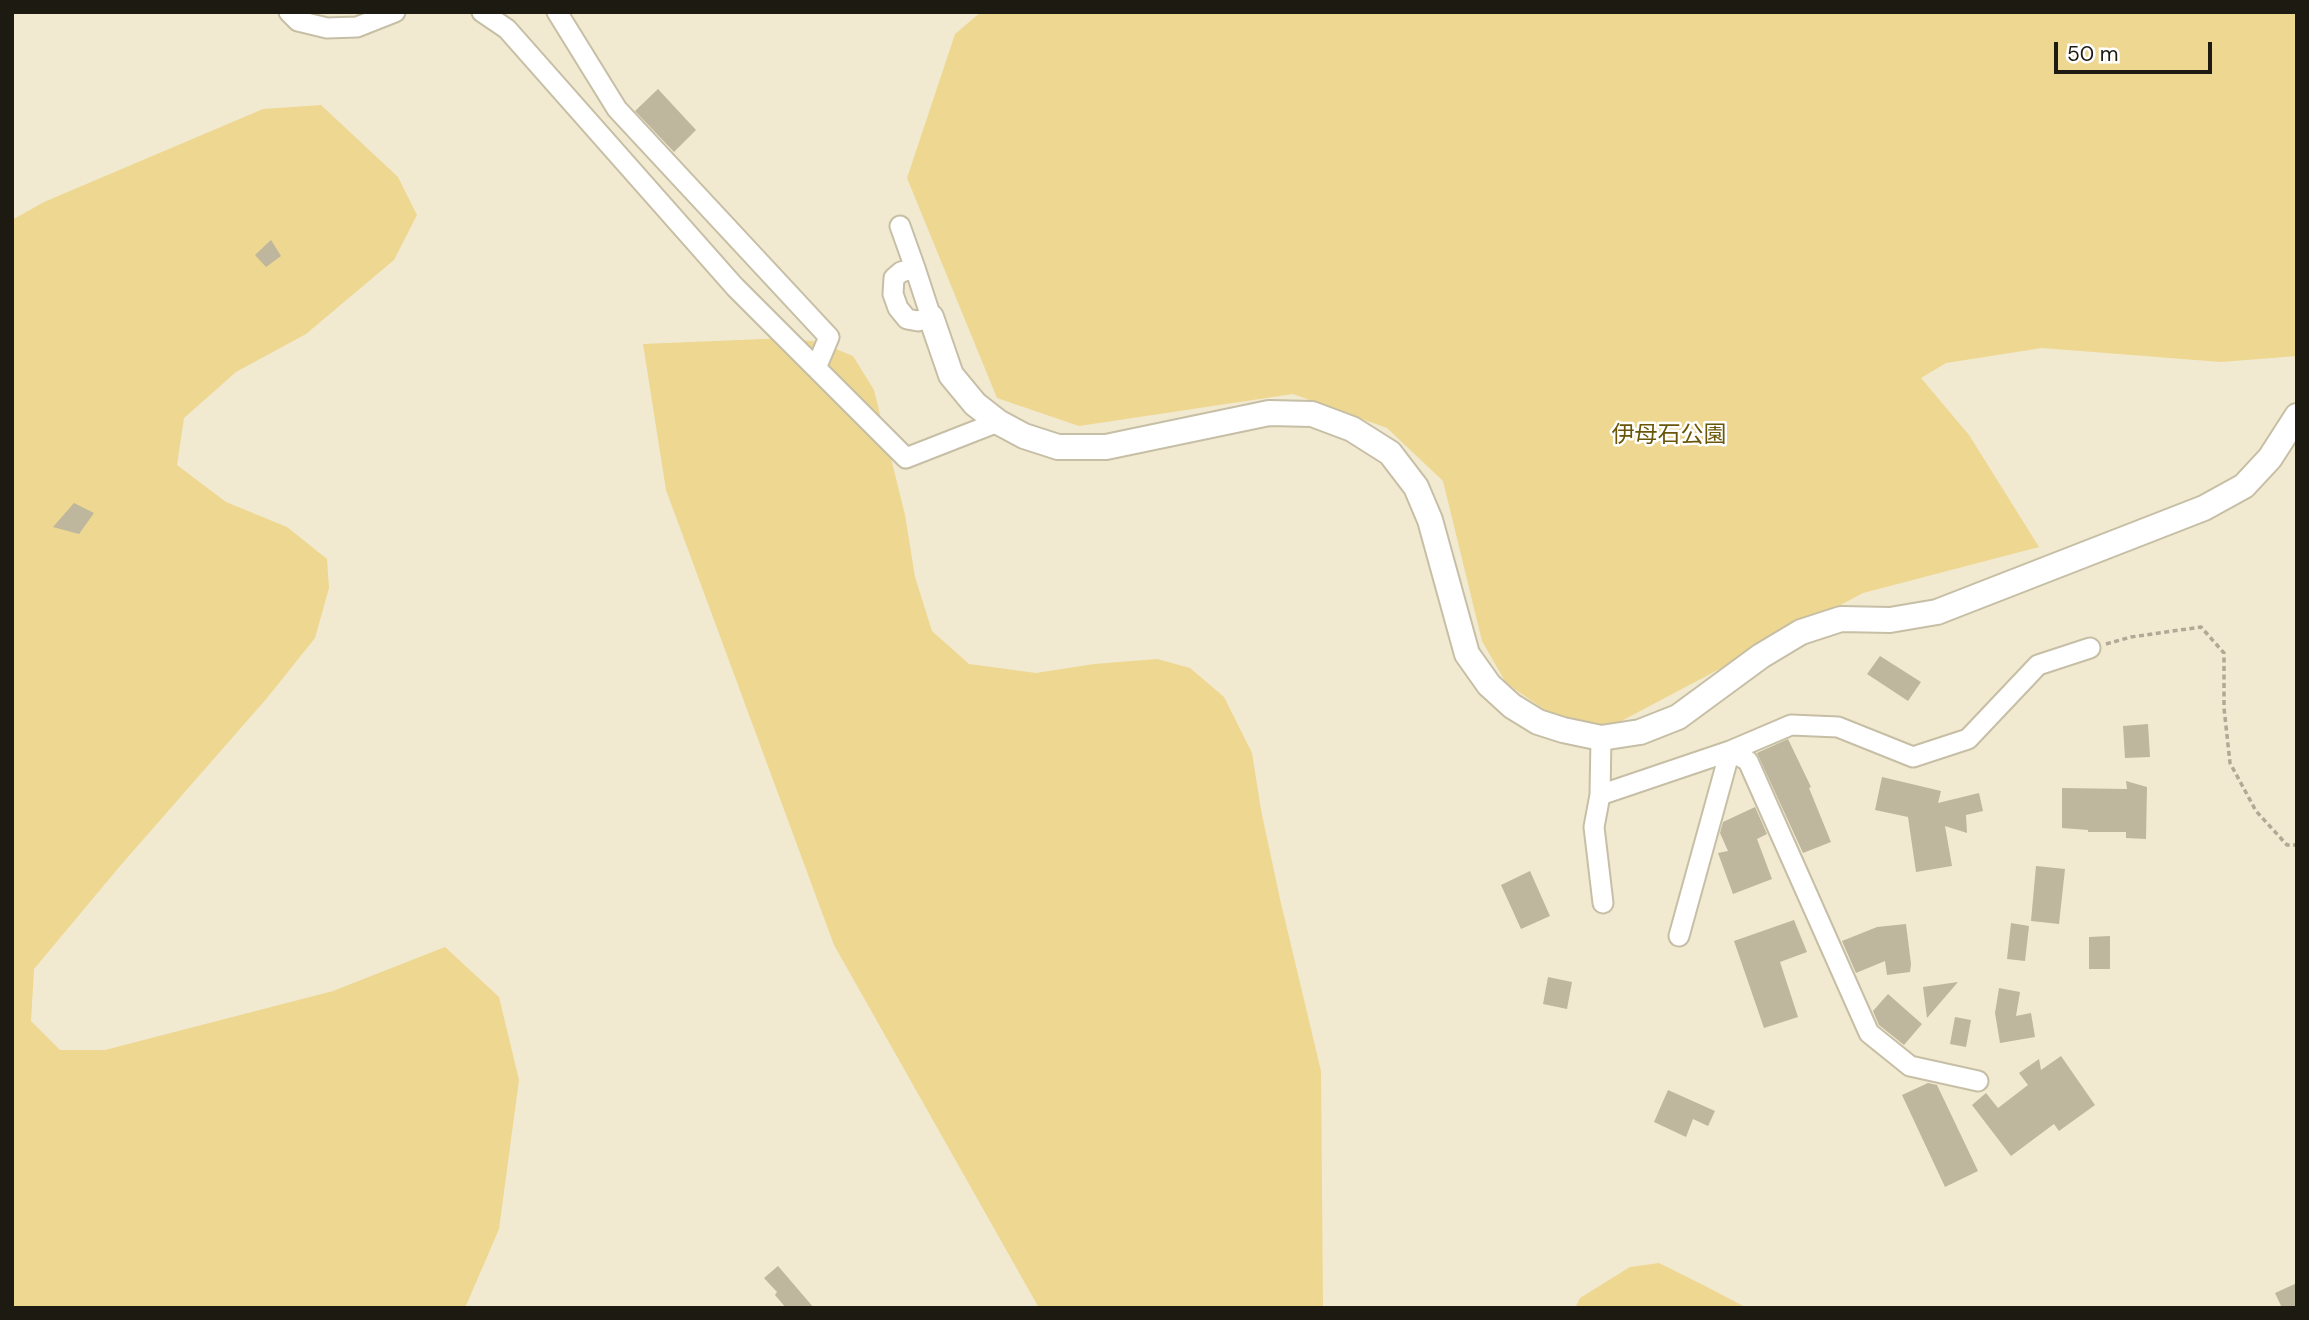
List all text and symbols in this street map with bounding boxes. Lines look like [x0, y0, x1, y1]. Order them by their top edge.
scale bar [2057, 28, 2214, 72]
text: 50 m [2067, 40, 2118, 68]
park label: 伊母石公園 [1612, 422, 1726, 450]

